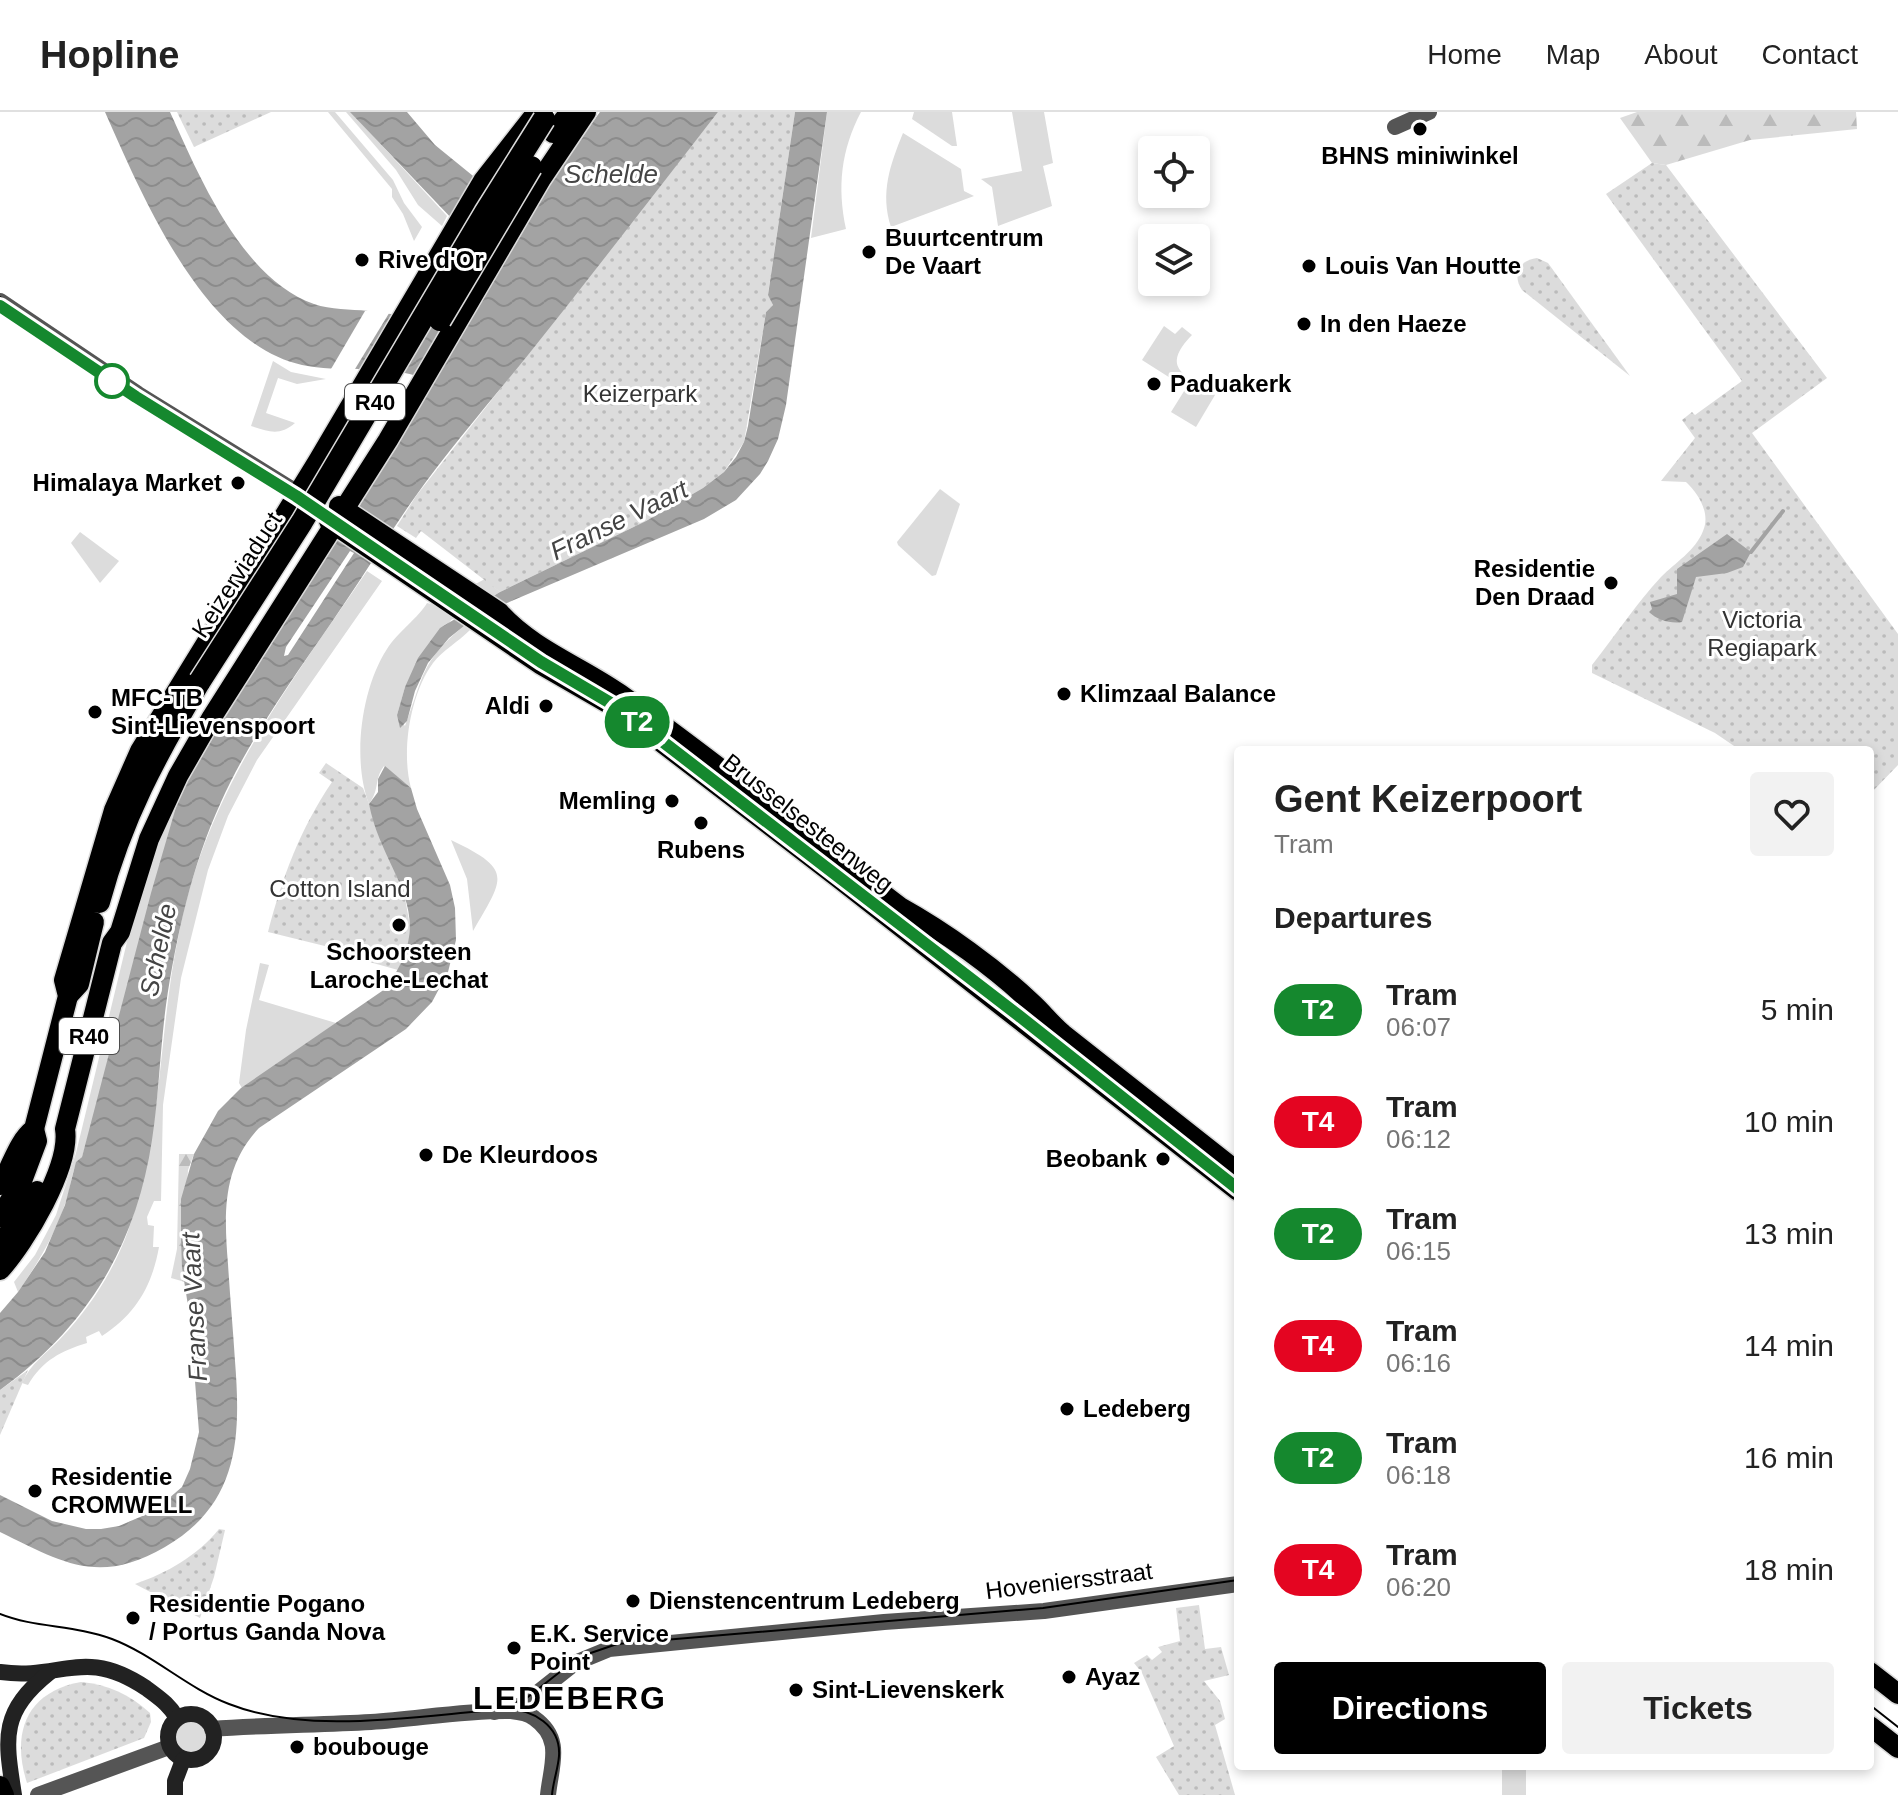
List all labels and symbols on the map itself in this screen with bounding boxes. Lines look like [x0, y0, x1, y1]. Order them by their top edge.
marker: BHNS miniwinkel [1411, 120, 1429, 138]
place label: BHNS miniwinkel [1321, 142, 1519, 169]
water label: Schelde [564, 159, 658, 189]
place label: Buurtcentrum De Vaart [885, 224, 1044, 279]
marker: Buurtcentrum De Vaart [860, 243, 878, 261]
place label: Rive d'Or [378, 246, 484, 273]
marker: Rive d'Or [353, 251, 371, 269]
place label: Louis Van Houtte [1325, 252, 1521, 279]
marker: Louis Van Houtte [1300, 257, 1318, 275]
place label: In den Haeze [1320, 310, 1467, 337]
marker: In den Haeze [1295, 315, 1313, 333]
unlabelled marker [95, 364, 129, 398]
place label: Paduakerk [1170, 370, 1292, 397]
marker: Paduakerk [1145, 375, 1163, 393]
park label: Keizerpark [583, 380, 698, 407]
road number: R40 [345, 384, 405, 420]
place label: Himalaya Market [33, 469, 222, 496]
water label: Franse Vaart [545, 473, 694, 566]
marker: Himalaya Market [229, 474, 247, 492]
street label: Keizerviaduct [186, 507, 287, 642]
place label: Residentie Den Draad [1474, 555, 1595, 610]
marker: Residentie Den Draad [1602, 574, 1620, 592]
park label: Victoria Regiapark [1707, 606, 1818, 661]
place label: Klimzaal Balance [1080, 680, 1276, 707]
place label: MFC-TB Sint-Lievenspoort [111, 684, 315, 739]
marker: Klimzaal Balance [1055, 685, 1073, 703]
place label: Aldi [485, 692, 530, 719]
line badge: T2 [601, 696, 673, 748]
marker: Aldi [537, 697, 555, 715]
marker: MFC-TB Sint-Lievenspoort [86, 703, 104, 721]
street label: Brusselsesteenweg [718, 748, 899, 897]
place label: Memling [559, 787, 656, 814]
marker: Memling [663, 792, 681, 810]
marker: Rubens [692, 814, 710, 832]
place label: Rubens [657, 836, 745, 863]
park label: Cotton Island [269, 875, 411, 902]
water label: Schelde [134, 901, 182, 999]
marker: Schoorsteen Laroche-Lechat [390, 916, 408, 934]
place label: Schoorsteen Laroche-Lechat [310, 938, 488, 993]
road number: R40 [59, 1018, 119, 1054]
place label: De Kleurdoos [442, 1141, 598, 1168]
place label: Beobank [1046, 1145, 1148, 1172]
marker: De Kleurdoos [417, 1146, 435, 1164]
marker: Beobank [1154, 1150, 1172, 1168]
water label: Franse Vaart [175, 1230, 213, 1382]
place label: Ledeberg [1083, 1395, 1191, 1422]
marker: Ledeberg [1058, 1400, 1076, 1418]
place label: Residentie CROMWELL [51, 1463, 192, 1518]
marker: Residentie CROMWELL [26, 1482, 44, 1500]
street label: Hoveniersstraat [984, 1557, 1154, 1604]
place label: Dienstencentrum Ledeberg [649, 1587, 960, 1614]
place label: Residentie Pogano / Portus Ganda Nova [149, 1590, 386, 1645]
marker: Dienstencentrum Ledeberg [624, 1592, 642, 1610]
marker: Residentie Pogano / Portus Ganda Nova [124, 1609, 142, 1627]
place label: E.K. Service Point [530, 1620, 669, 1675]
marker: E.K. Service Point [505, 1639, 523, 1657]
place label: Ayaz [1085, 1663, 1140, 1690]
marker: Ayaz [1060, 1668, 1078, 1686]
place label: Sint-Lievenskerk [812, 1676, 1005, 1703]
district label: LEDEBERG [473, 1680, 667, 1716]
marker: Sint-Lievenskerk [787, 1681, 805, 1699]
place label: boubouge [313, 1733, 429, 1760]
marker: boubouge [288, 1738, 306, 1756]

